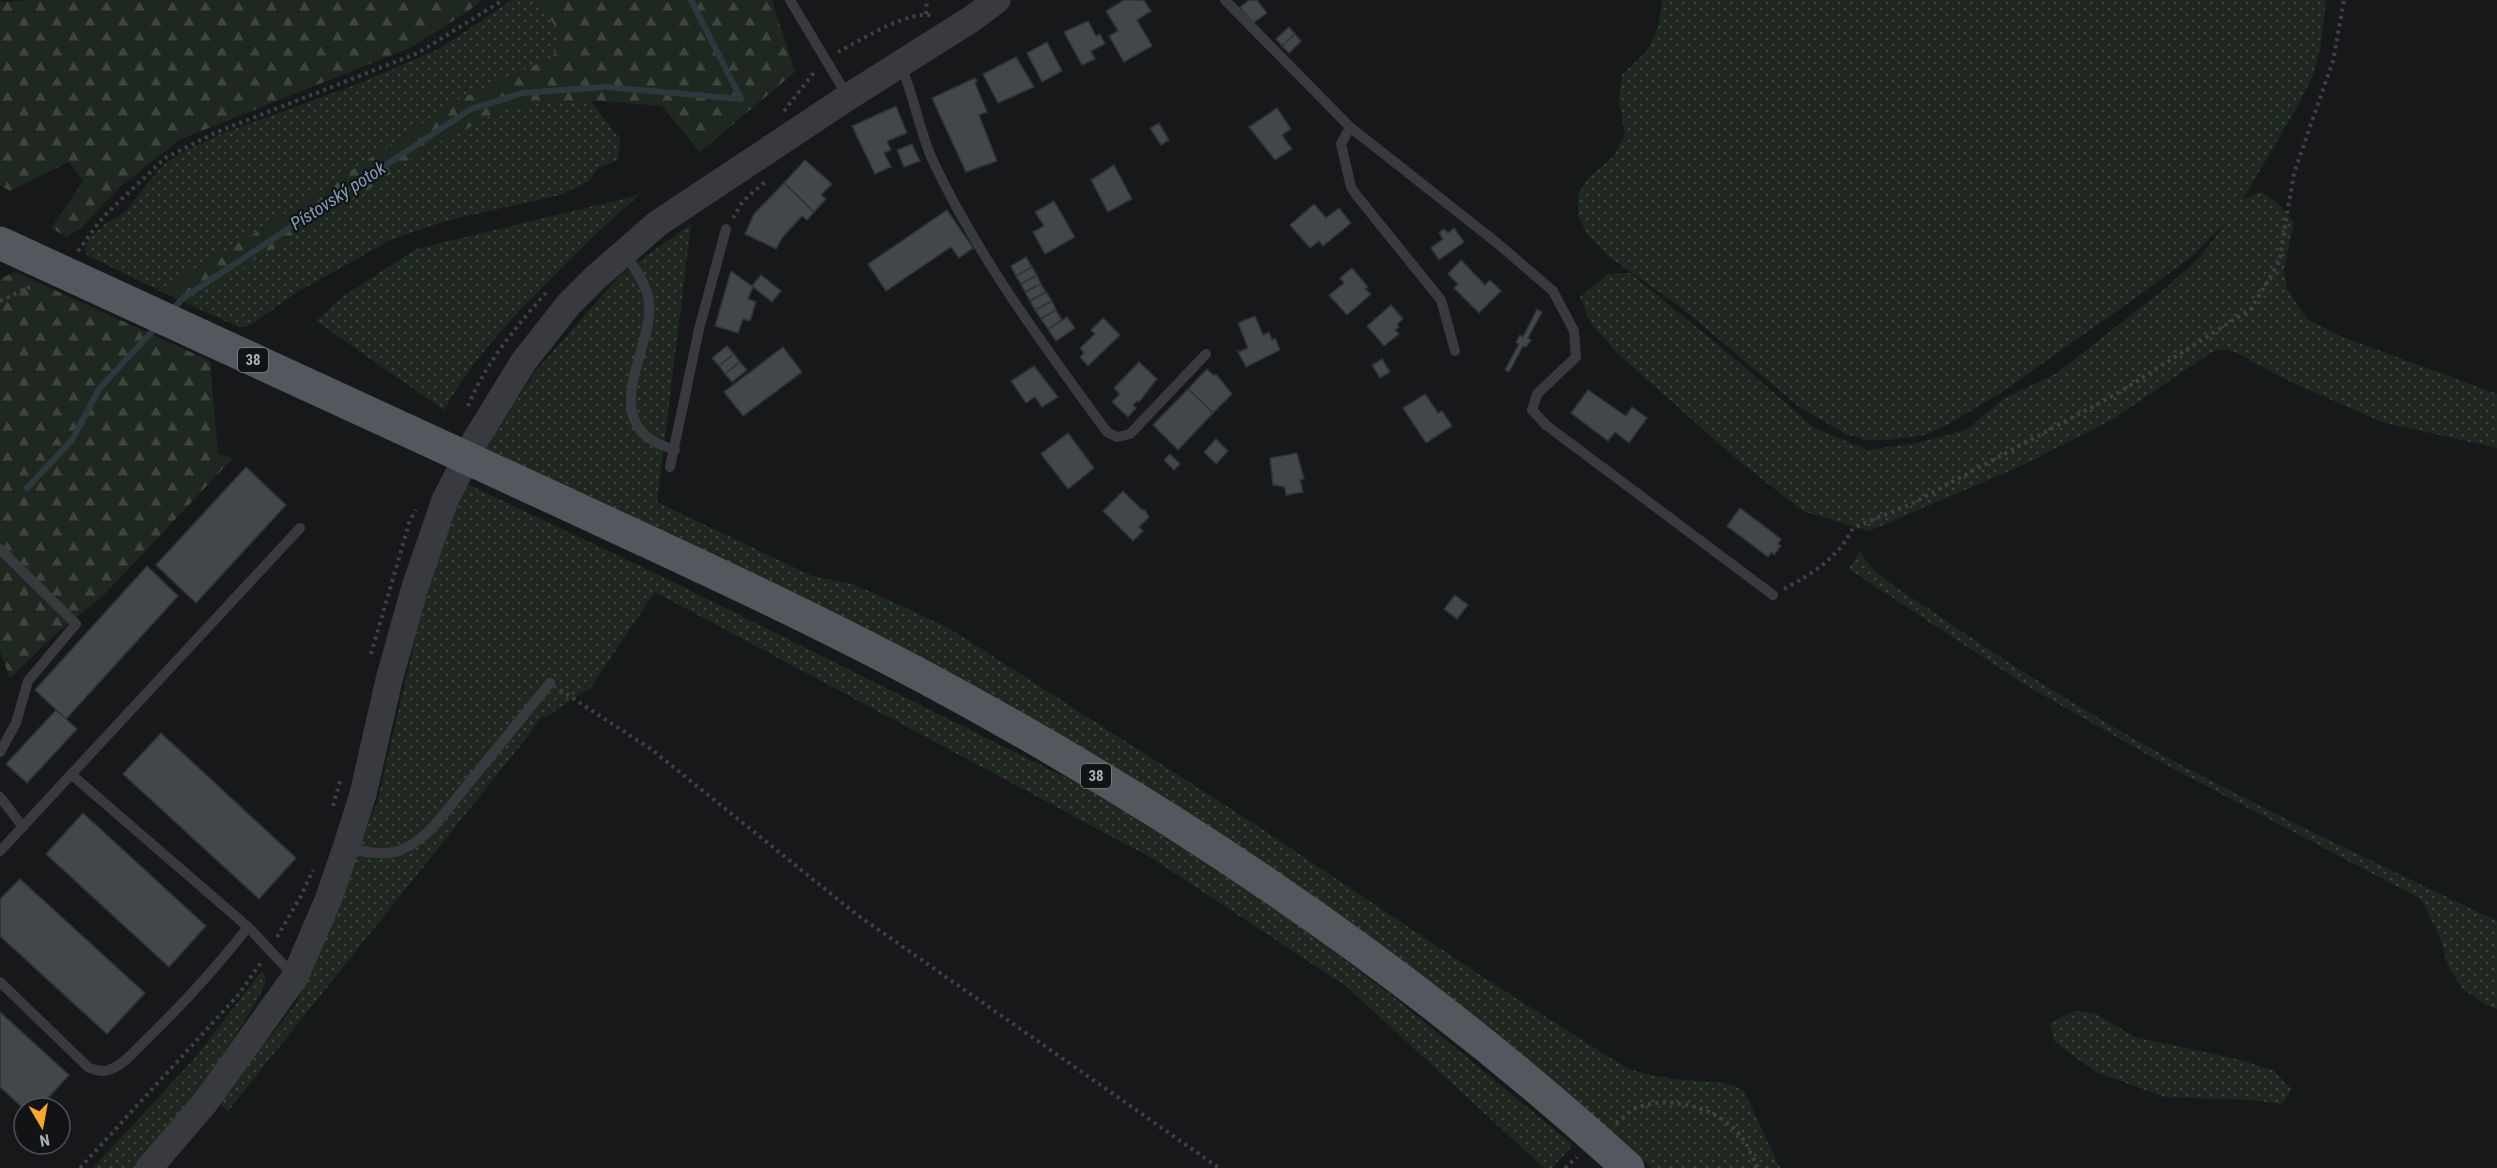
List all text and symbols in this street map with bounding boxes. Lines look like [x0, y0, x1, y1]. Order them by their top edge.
water label: Pístovský potok [286, 156, 390, 234]
road number: 38 [238, 348, 268, 372]
road number: 38 [1081, 764, 1111, 788]
north arrow [12, 1096, 72, 1156]
text: N [38, 1130, 51, 1150]

